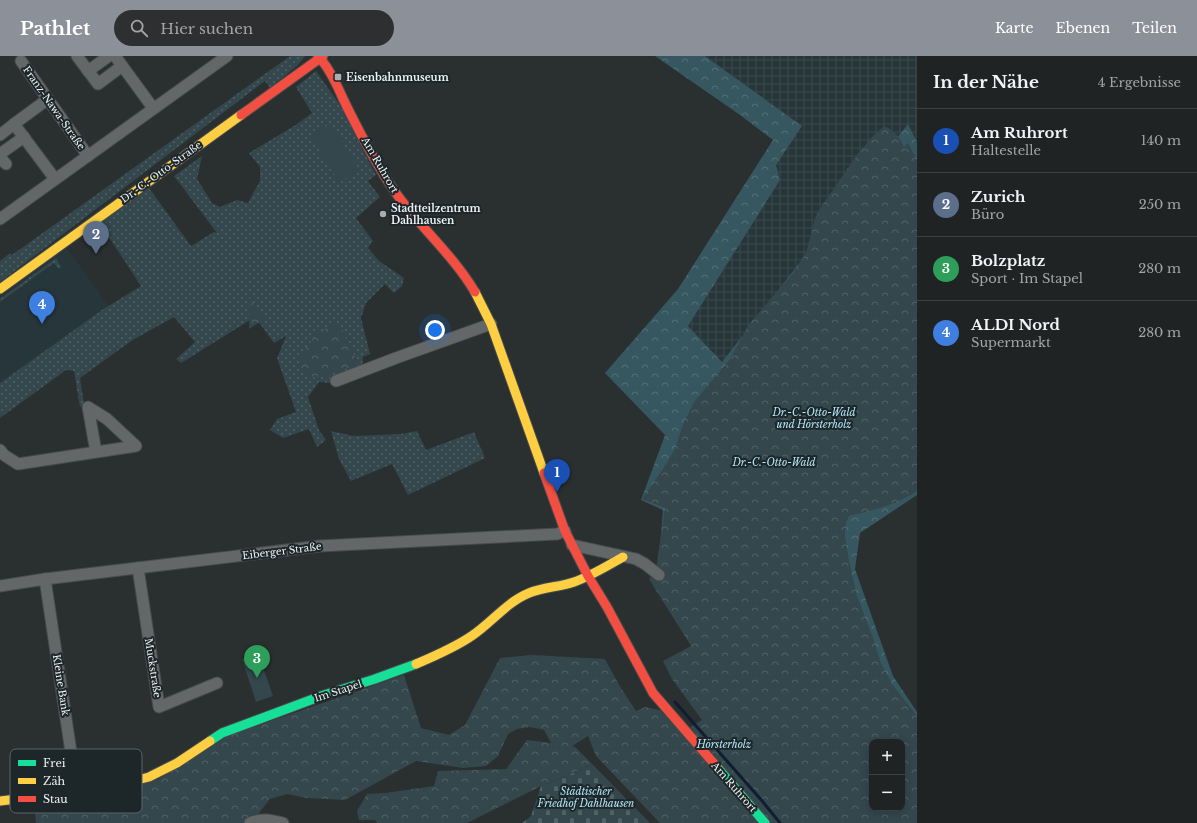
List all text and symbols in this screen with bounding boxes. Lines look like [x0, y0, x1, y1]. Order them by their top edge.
search box [114, 10, 394, 46]
text: Pathlet [20, 17, 90, 40]
icon: search [128, 17, 150, 39]
text: Hier suchen [160, 19, 253, 38]
text: Karte [995, 19, 1034, 37]
text: Ebenen [1056, 19, 1110, 37]
text: Teilen [1132, 19, 1177, 37]
street label: Franz-Nawa-Straße [20, 64, 88, 153]
place label: Eisenbahnmuseum [346, 71, 449, 84]
marker: Eisenbahnmuseum [333, 72, 343, 82]
text: In der Nähe [933, 72, 1039, 93]
text: 4 Ergebnisse [1098, 74, 1181, 91]
text: Am Ruhrort [971, 123, 1068, 142]
text: 1 [943, 132, 949, 149]
text: 140 m [1141, 132, 1181, 149]
street label: Am Ruhrort [358, 134, 401, 196]
street label: Dr.-C.-Otto-Straße [118, 138, 204, 206]
text: Haltestelle [971, 142, 1041, 159]
text: Zurich [971, 187, 1026, 206]
text: 2 [942, 196, 950, 213]
text: 250 m [1139, 196, 1181, 213]
place label: Stadtteilzentrum Dahlhausen [391, 202, 480, 227]
text: Büro [971, 206, 1004, 223]
marker: Stadtteilzentrum Dahlhausen [378, 209, 388, 219]
pin: 2 [83, 221, 109, 254]
text: Bolzplatz [971, 251, 1045, 270]
text: 3 [942, 260, 950, 277]
text: 280 m [1138, 260, 1181, 277]
text: Sport · Im Stapel [971, 270, 1083, 287]
pin: 4 [29, 291, 55, 324]
text: ALDI Nord [971, 315, 1060, 334]
your location [425, 320, 445, 340]
text: 4 [942, 324, 950, 341]
text: 280 m [1138, 324, 1181, 341]
text: Supermarkt [971, 334, 1051, 351]
park label: Dr.-C.-Otto-Wald und Hörsterholz [771, 406, 856, 431]
park label: Dr.-C.-Otto-Wald [731, 456, 816, 469]
pin: 1 [544, 459, 570, 492]
street label: Eiberger Straße [242, 540, 323, 562]
street label: Muckstraße [142, 637, 164, 699]
pin: 3 [244, 645, 270, 678]
street label: Kleine Bank [50, 653, 72, 717]
street label: Im Stapel [313, 677, 363, 705]
park label: Hörsterholz [696, 738, 751, 751]
map controls [869, 739, 905, 811]
button: + [869, 739, 905, 775]
legend [10, 749, 142, 813]
text: Frei [43, 756, 66, 770]
street label: Am Ruhrort [708, 758, 760, 815]
text: Zäh [43, 774, 66, 788]
button: − [869, 775, 905, 811]
park label: Städtischer Friedhof Dahlhausen [537, 785, 634, 810]
text: Stau [43, 792, 68, 806]

